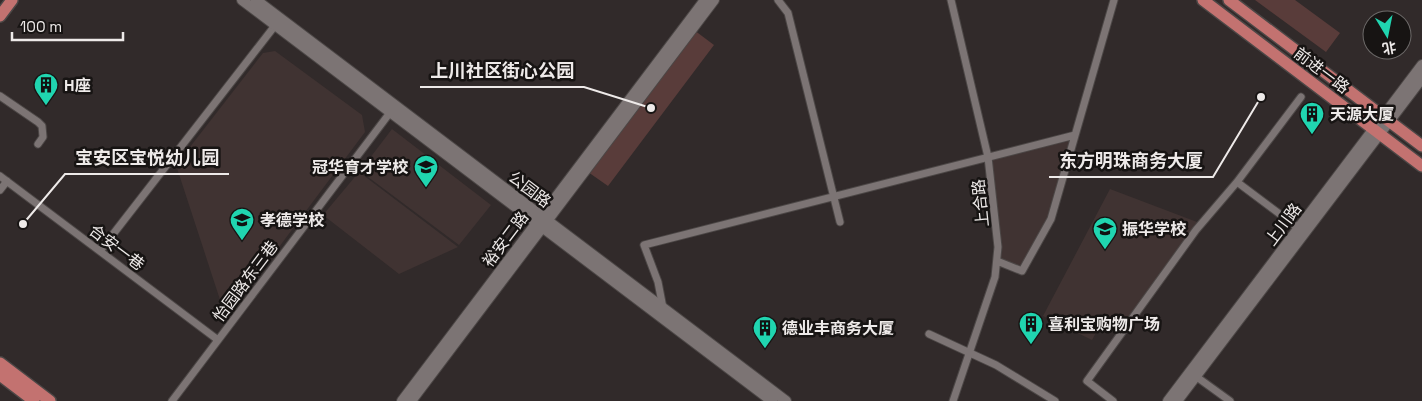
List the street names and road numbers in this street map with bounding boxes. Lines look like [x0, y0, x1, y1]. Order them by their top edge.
street label: 前进一路 [1290, 43, 1354, 98]
street label: 公园路 [504, 167, 555, 212]
street label: 上合路 [968, 178, 993, 228]
street label: 上川路 [1261, 199, 1306, 250]
street label: 裕安二路 [478, 207, 533, 271]
street label: 合安一巷 [85, 220, 149, 275]
street label: 怡园路东三巷 [208, 237, 283, 326]

